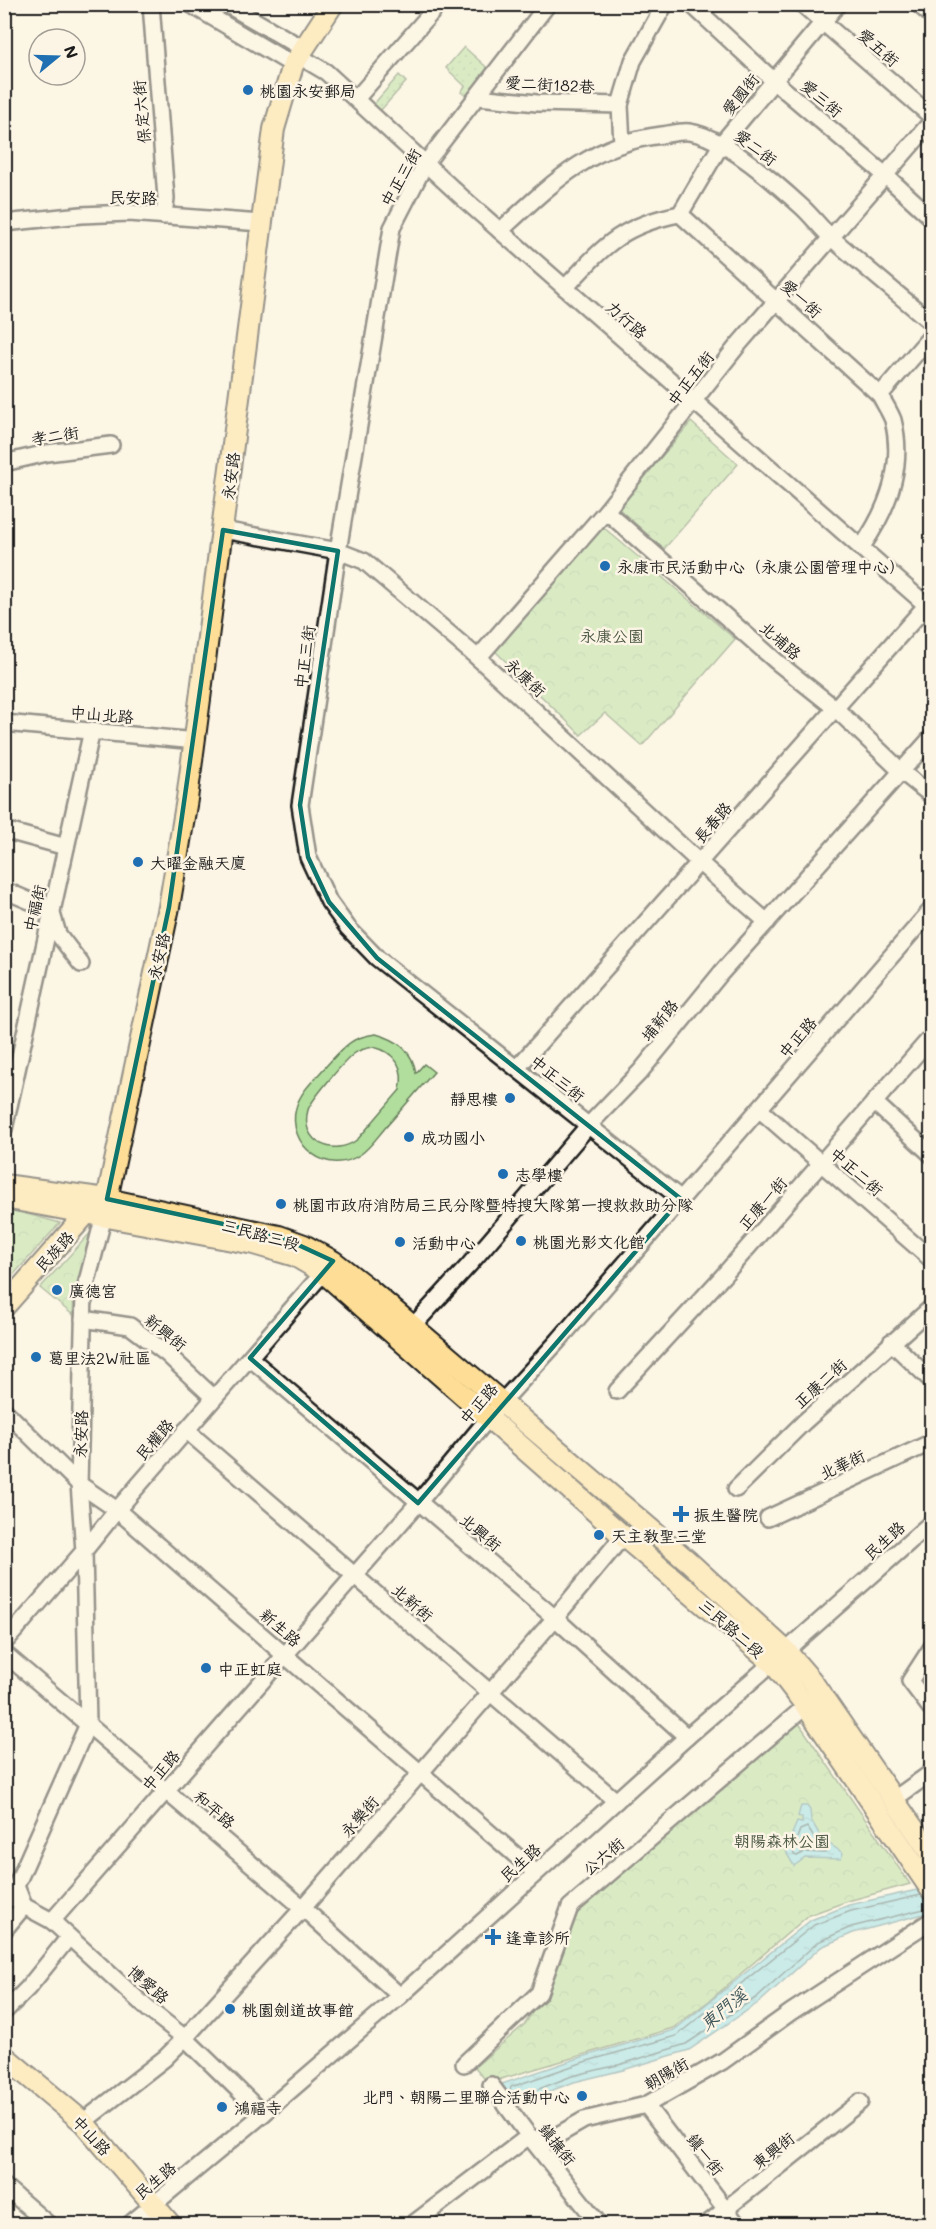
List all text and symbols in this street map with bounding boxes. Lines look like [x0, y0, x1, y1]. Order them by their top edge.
street label: 愛五街 [854, 23, 904, 71]
north arrow [27, 27, 87, 87]
text: N [60, 43, 84, 61]
street label: 愛國街 [717, 69, 763, 119]
street label: 愛二街182巷 [505, 71, 595, 97]
street label: 愛三街 [797, 75, 847, 121]
street label: 保定六街 [128, 79, 154, 145]
place label: 桃園永安郵局 [260, 80, 356, 101]
marker: 桃園永安郵局 [241, 83, 255, 97]
street label: 愛二街 [731, 124, 781, 170]
street label: 中正三街 [375, 144, 425, 210]
street label: 民安路 [109, 186, 157, 208]
street label: 愛一街 [777, 274, 827, 322]
street label: 力行路 [602, 295, 652, 343]
street label: 中正五街 [662, 346, 718, 410]
street label: 孝二街 [30, 421, 80, 449]
street label: 永安路 [217, 451, 243, 501]
place label: 永康市民活動中心（永康公園管理中心） [617, 556, 905, 577]
marker: 永康市民活動中心（永康公園管理中心） [598, 559, 612, 573]
street label: 北埔路 [756, 616, 806, 664]
street label: 中正三街 [289, 624, 319, 690]
park label: 永康公園 [580, 625, 644, 646]
street label: 永康街 [501, 653, 551, 701]
street label: 中山北路 [69, 701, 135, 727]
street label: 長春路 [688, 797, 736, 847]
place label: 大曜金融天廈 [150, 852, 246, 873]
marker: 大曜金融天廈 [131, 855, 145, 869]
street label: 中福街 [18, 882, 50, 934]
street label: 永安路 [142, 930, 174, 982]
street label: 埔新路 [636, 995, 682, 1045]
street label: 中正路 [773, 1012, 821, 1062]
street label: 中正三街 [527, 1050, 589, 1106]
place label: 靜思樓 [450, 1088, 498, 1109]
marker: 靜思樓 [503, 1091, 517, 1105]
place label: 成功國小 [421, 1127, 485, 1148]
marker: 成功國小 [402, 1130, 416, 1144]
street label: 中正二街 [826, 1142, 888, 1200]
place label: 志學樓 [515, 1164, 563, 1185]
marker: 志學樓 [496, 1167, 510, 1181]
street label: 正康一街 [733, 1172, 791, 1234]
place label: 桃園市政府消防局三民分隊暨特搜大隊第一搜救救助分隊 [293, 1194, 693, 1215]
marker: 桃園市政府消防局三民分隊暨特搜大隊第一搜救救助分隊 [274, 1197, 288, 1211]
street label: 三民路三段 [220, 1214, 302, 1254]
street label: 民族路 [30, 1226, 78, 1276]
place label: 桃園光影文化館 [533, 1231, 645, 1252]
place label: 活動中心 [412, 1232, 476, 1253]
marker: 桃園光影文化館 [514, 1234, 528, 1248]
marker: 活動中心 [393, 1235, 407, 1249]
place label: 廣德宮 [69, 1280, 117, 1301]
marker: 廣德宮 [50, 1283, 64, 1297]
street label: 新興街 [141, 1309, 191, 1355]
place label: 葛里法2W社區 [48, 1347, 151, 1368]
marker: 葛里法2W社區 [29, 1350, 43, 1364]
street label: 正康二街 [789, 1354, 851, 1412]
street label: 中正路 [454, 1378, 502, 1428]
street label: 永安路 [69, 1410, 91, 1458]
street label: 民權路 [130, 1414, 178, 1464]
street label: 北華街 [816, 1444, 868, 1484]
place label: 振生醫院 [694, 1504, 758, 1525]
marker: 振生醫院 [672, 1505, 690, 1523]
street label: 北興街 [456, 1509, 506, 1555]
street label: 民生路 [859, 1516, 909, 1564]
place label: 天主教聖三堂 [611, 1525, 707, 1546]
marker: 天主教聖三堂 [592, 1528, 606, 1542]
street label: 北新街 [388, 1578, 438, 1626]
street label: 三民路二段 [695, 1594, 769, 1662]
street label: 新生路 [256, 1603, 306, 1651]
place label: 中正虹庭 [218, 1658, 282, 1679]
marker: 中正虹庭 [199, 1661, 213, 1675]
street label: 中正路 [136, 1745, 184, 1795]
street label: 和平路 [190, 1785, 240, 1833]
street label: 永樂街 [335, 1791, 383, 1841]
park label: 朝陽森林公園 [734, 1830, 830, 1851]
street label: 公六街 [578, 1833, 628, 1879]
street label: 民生路 [495, 1838, 545, 1886]
place label: 逢章診所 [506, 1927, 570, 1948]
marker: 逢章診所 [484, 1928, 502, 1946]
street label: 博愛路 [124, 1960, 174, 2008]
water label: 東門溪 [694, 1982, 752, 2035]
place label: 桃園劍道故事館 [242, 1999, 354, 2020]
marker: 桃園劍道故事館 [223, 2002, 237, 2016]
street label: 朝陽街 [640, 2052, 692, 2094]
place label: 北門、朝陽二里聯合活動中心 [362, 2086, 570, 2107]
marker: 北門、朝陽二里聯合活動中心 [575, 2089, 589, 2103]
place label: 鴻福寺 [234, 2097, 282, 2118]
marker: 鴻福寺 [215, 2100, 229, 2114]
street label: 中山路 [68, 2110, 116, 2160]
street label: 鎮撫街 [535, 2119, 581, 2169]
street label: 東興街 [748, 2127, 798, 2173]
street label: 鎮一街 [683, 2129, 729, 2179]
street label: 民生路 [130, 2157, 180, 2203]

